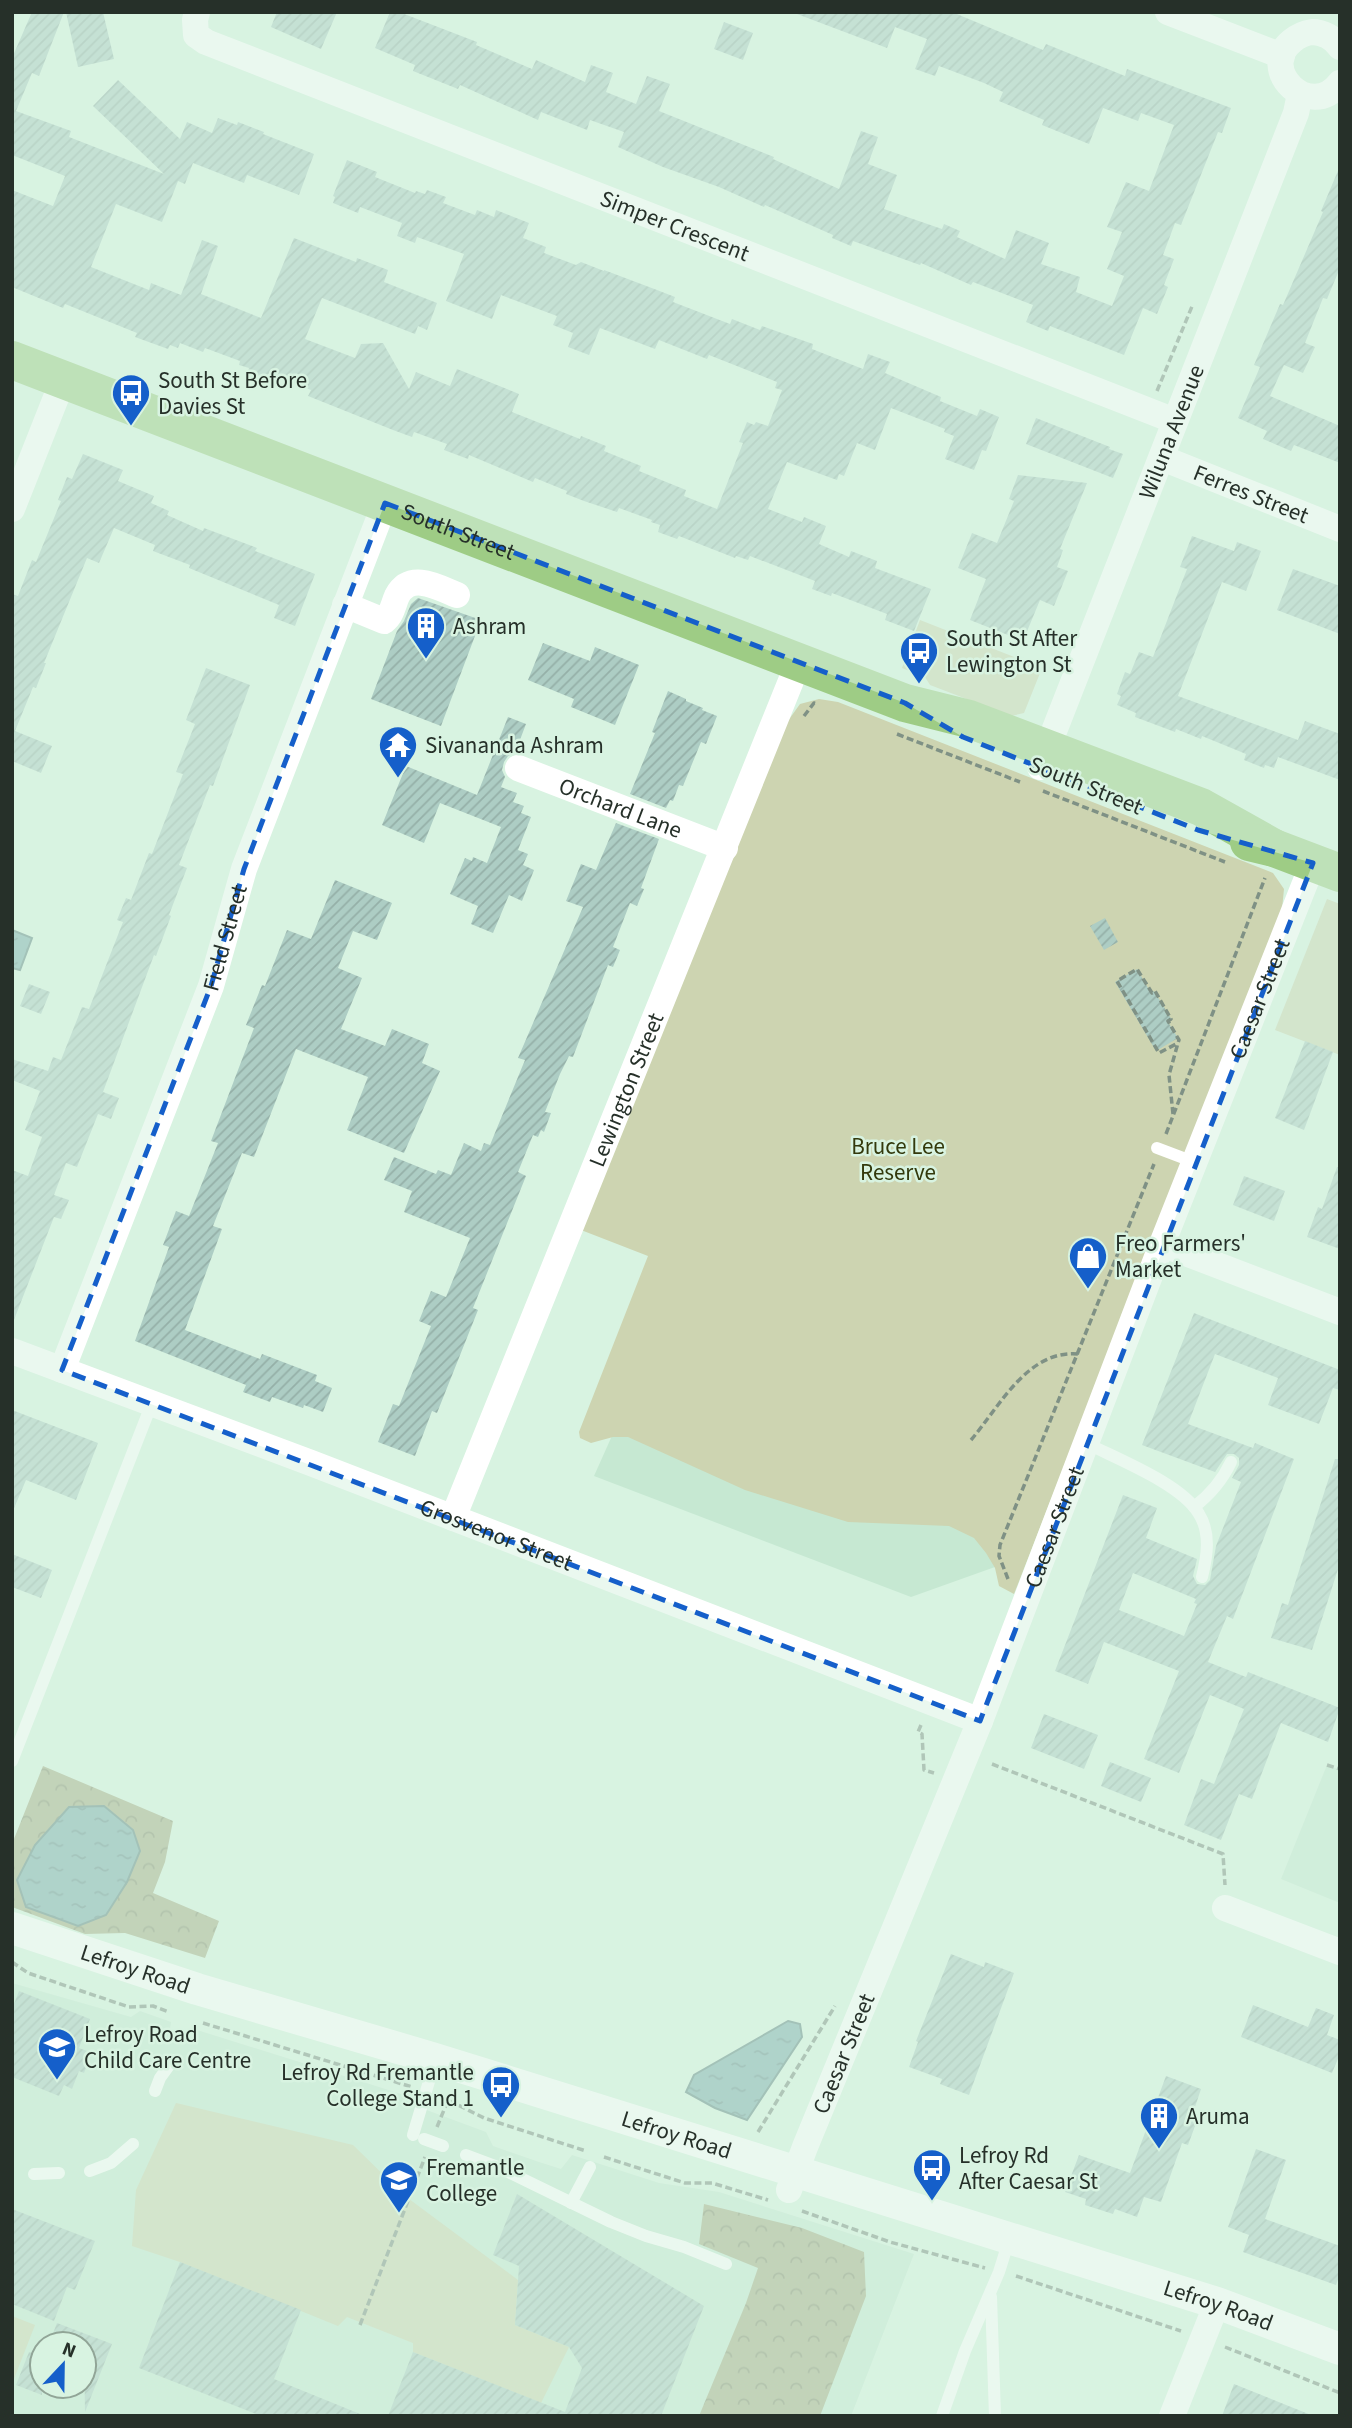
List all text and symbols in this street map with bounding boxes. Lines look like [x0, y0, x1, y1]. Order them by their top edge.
street label: Simper Crescent [595, 182, 754, 270]
street label: Wiluna Avenue [1130, 360, 1213, 504]
place label: South St Before Davies St [158, 364, 307, 423]
bus stop icon: South St Before Davies St [110, 372, 152, 427]
street label: Ferres Street [1188, 456, 1314, 532]
street label: South Street [396, 495, 520, 569]
building icon: Ashram [405, 605, 447, 660]
place label: Ashram [453, 610, 526, 643]
place label: South St After Lewington St [946, 622, 1078, 681]
bus stop icon: South St After Lewington St [898, 630, 940, 685]
temple icon: Sivananda Ashram [377, 724, 419, 779]
place label: Sivananda Ashram [425, 729, 604, 762]
street label: South Street [1024, 748, 1148, 823]
street label: Orchard Lane [554, 769, 687, 847]
street label: Field Street [194, 881, 256, 995]
street label: Caesar Street [1221, 933, 1299, 1064]
street label: Lewington Street [580, 1008, 672, 1172]
park label: Bruce Lee Reserve [851, 1130, 945, 1189]
place label: Freo Farmers' Market [1115, 1227, 1246, 1286]
shop icon: Freo Farmers' Market [1067, 1235, 1109, 1290]
street label: Caesar Street [1016, 1462, 1093, 1593]
street label: Grosvenor Street [415, 1491, 578, 1579]
street label: Lefroy Road [76, 1936, 195, 2003]
street label: Caesar Street [804, 1988, 883, 2119]
place label: Lefroy Road Child Care Centre [84, 2018, 251, 2077]
school or university icon: Lefroy Road Child Care Centre [36, 2026, 78, 2081]
place label: Lefroy Rd Fremantle College Stand 1 [281, 2056, 474, 2115]
bus stop icon: Lefroy Rd Fremantle College Stand 1 [480, 2064, 522, 2119]
building icon: Aruma [1138, 2095, 1180, 2150]
place label: Aruma [1186, 2100, 1250, 2133]
street label: Lefroy Road [617, 2102, 736, 2168]
place label: Lefroy Rd After Caesar St [959, 2139, 1098, 2198]
bus stop icon: Lefroy Rd After Caesar St [911, 2147, 953, 2202]
place label: Fremantle College [426, 2151, 524, 2210]
school or university icon: Fremantle College [378, 2159, 420, 2214]
street label: Lefroy Road [1159, 2271, 1278, 2340]
north arrow [28, 2330, 98, 2400]
text: N [58, 2336, 80, 2366]

